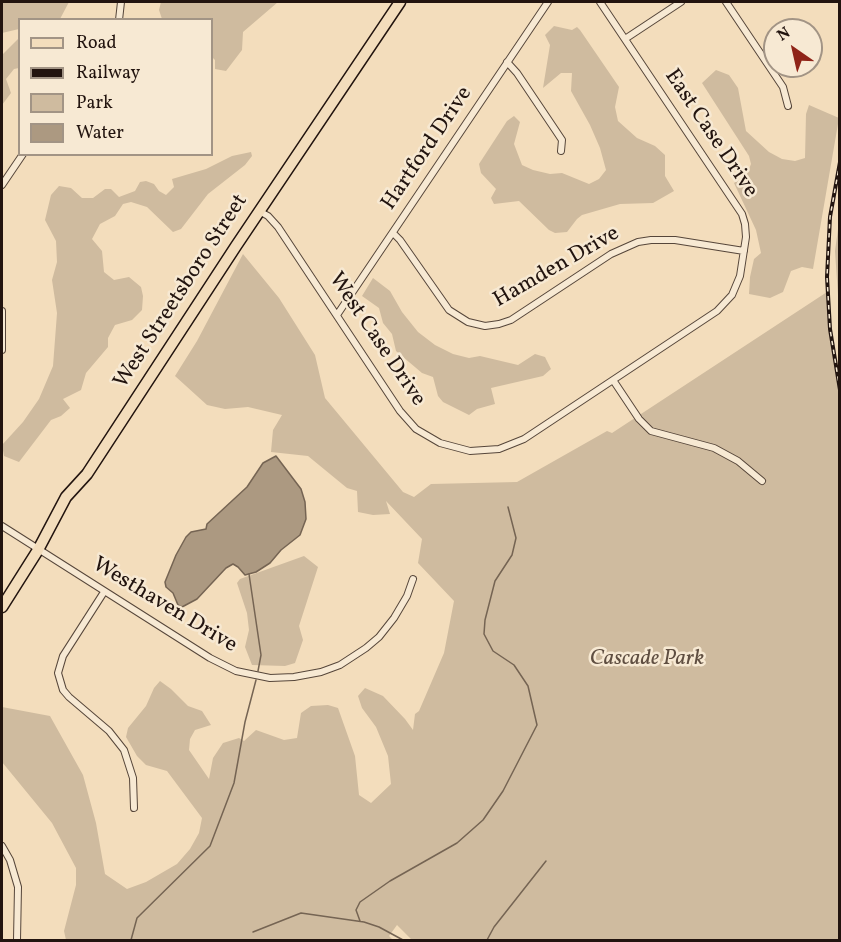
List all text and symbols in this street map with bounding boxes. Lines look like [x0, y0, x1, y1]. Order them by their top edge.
legend [18, 18, 213, 156]
north arrow [763, 18, 823, 78]
text: N [773, 22, 795, 47]
text: Road [76, 31, 117, 56]
text: Railway [76, 61, 140, 86]
street label: East Case Drive [657, 65, 763, 203]
street label: Hartford Drive [377, 82, 479, 216]
text: Park [76, 91, 113, 116]
text: Water [76, 121, 124, 146]
street label: West Streetsboro Street [109, 190, 255, 394]
street label: Hamden Drive [489, 221, 625, 315]
street label: West Case Drive [322, 268, 430, 412]
street label: Westhaven Drive [87, 552, 241, 660]
park label: Cascade Park [590, 647, 704, 673]

